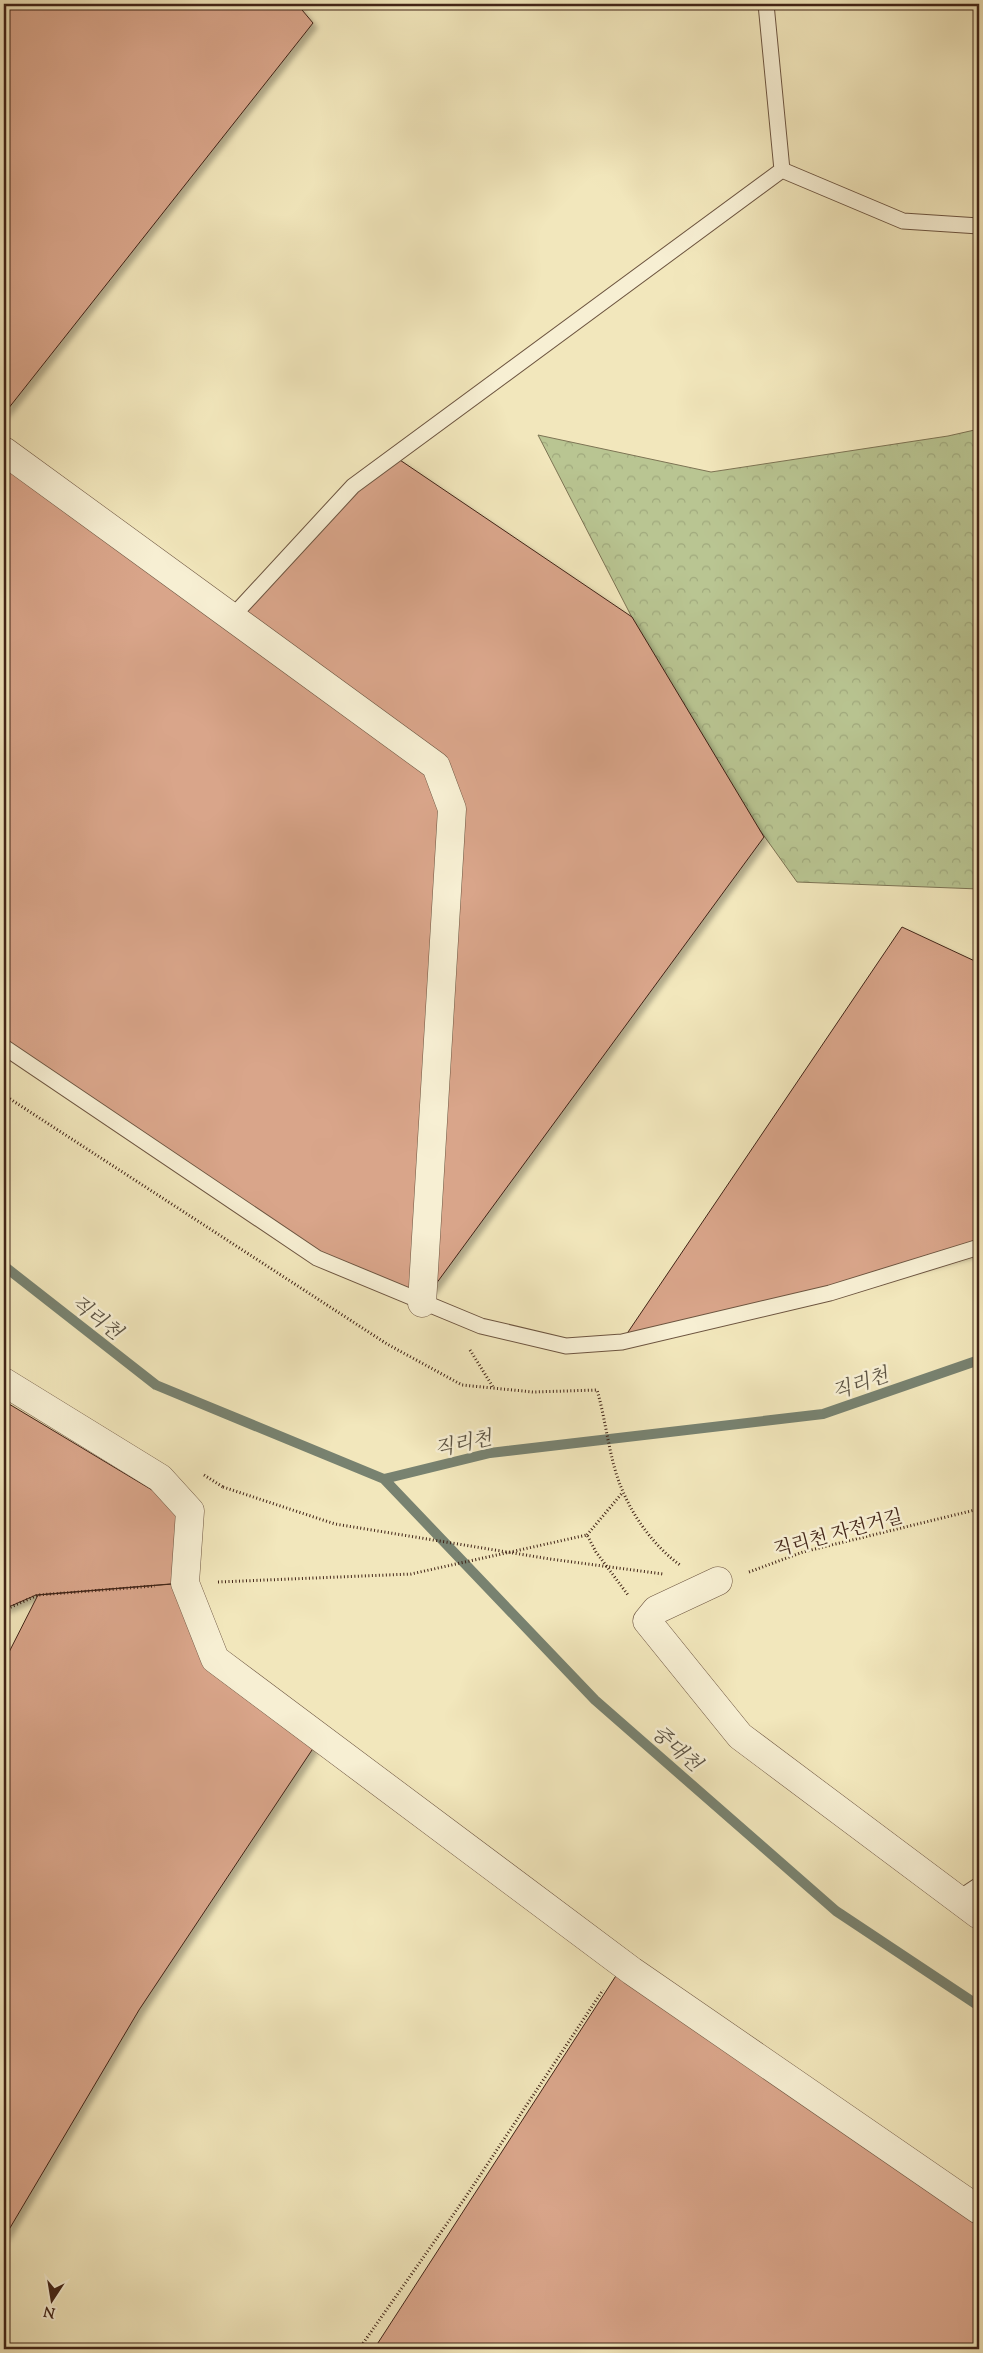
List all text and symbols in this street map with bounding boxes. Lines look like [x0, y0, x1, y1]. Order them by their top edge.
water label: 직리천 [64, 1290, 129, 1349]
water label: 직리천 [829, 1362, 895, 1409]
water label: 직리천 [432, 1425, 497, 1466]
street label: 직리천 자전거길 [771, 1504, 906, 1565]
water label: 중대천 [644, 1720, 708, 1781]
north arrow [28, 2276, 78, 2326]
text: N [42, 2300, 57, 2322]

